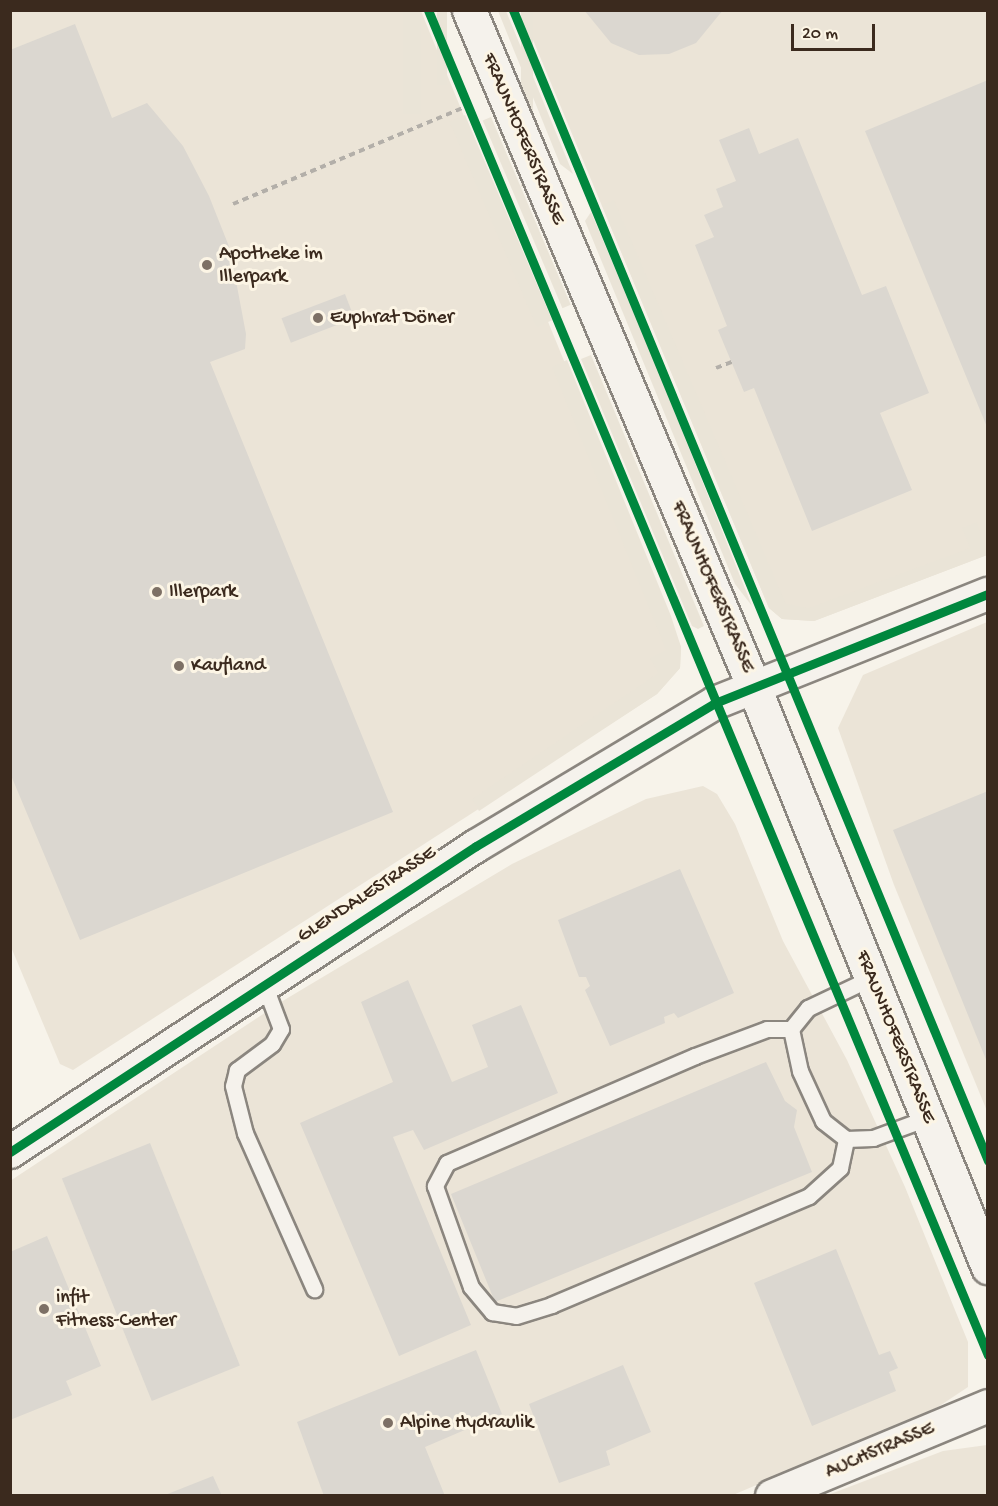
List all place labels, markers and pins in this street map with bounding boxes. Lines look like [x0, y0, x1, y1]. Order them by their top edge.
place label: Apotheke im Illerpark [219, 242, 323, 289]
marker: Apotheke im Illerpark [200, 258, 214, 272]
place label: Euphrat Döner [330, 306, 454, 330]
marker: Euphrat Döner [311, 311, 325, 325]
place label: Illerpark [169, 580, 237, 604]
marker: Illerpark [150, 585, 164, 599]
place label: Kaufland [191, 654, 265, 678]
marker: Kaufland [172, 659, 186, 673]
place label: infit Fitness-Center [56, 1286, 176, 1333]
marker: infit Fitness-Center [37, 1302, 51, 1316]
place label: Alpine Hydraulik [400, 1411, 533, 1435]
marker: Alpine Hydraulik [381, 1416, 395, 1430]

